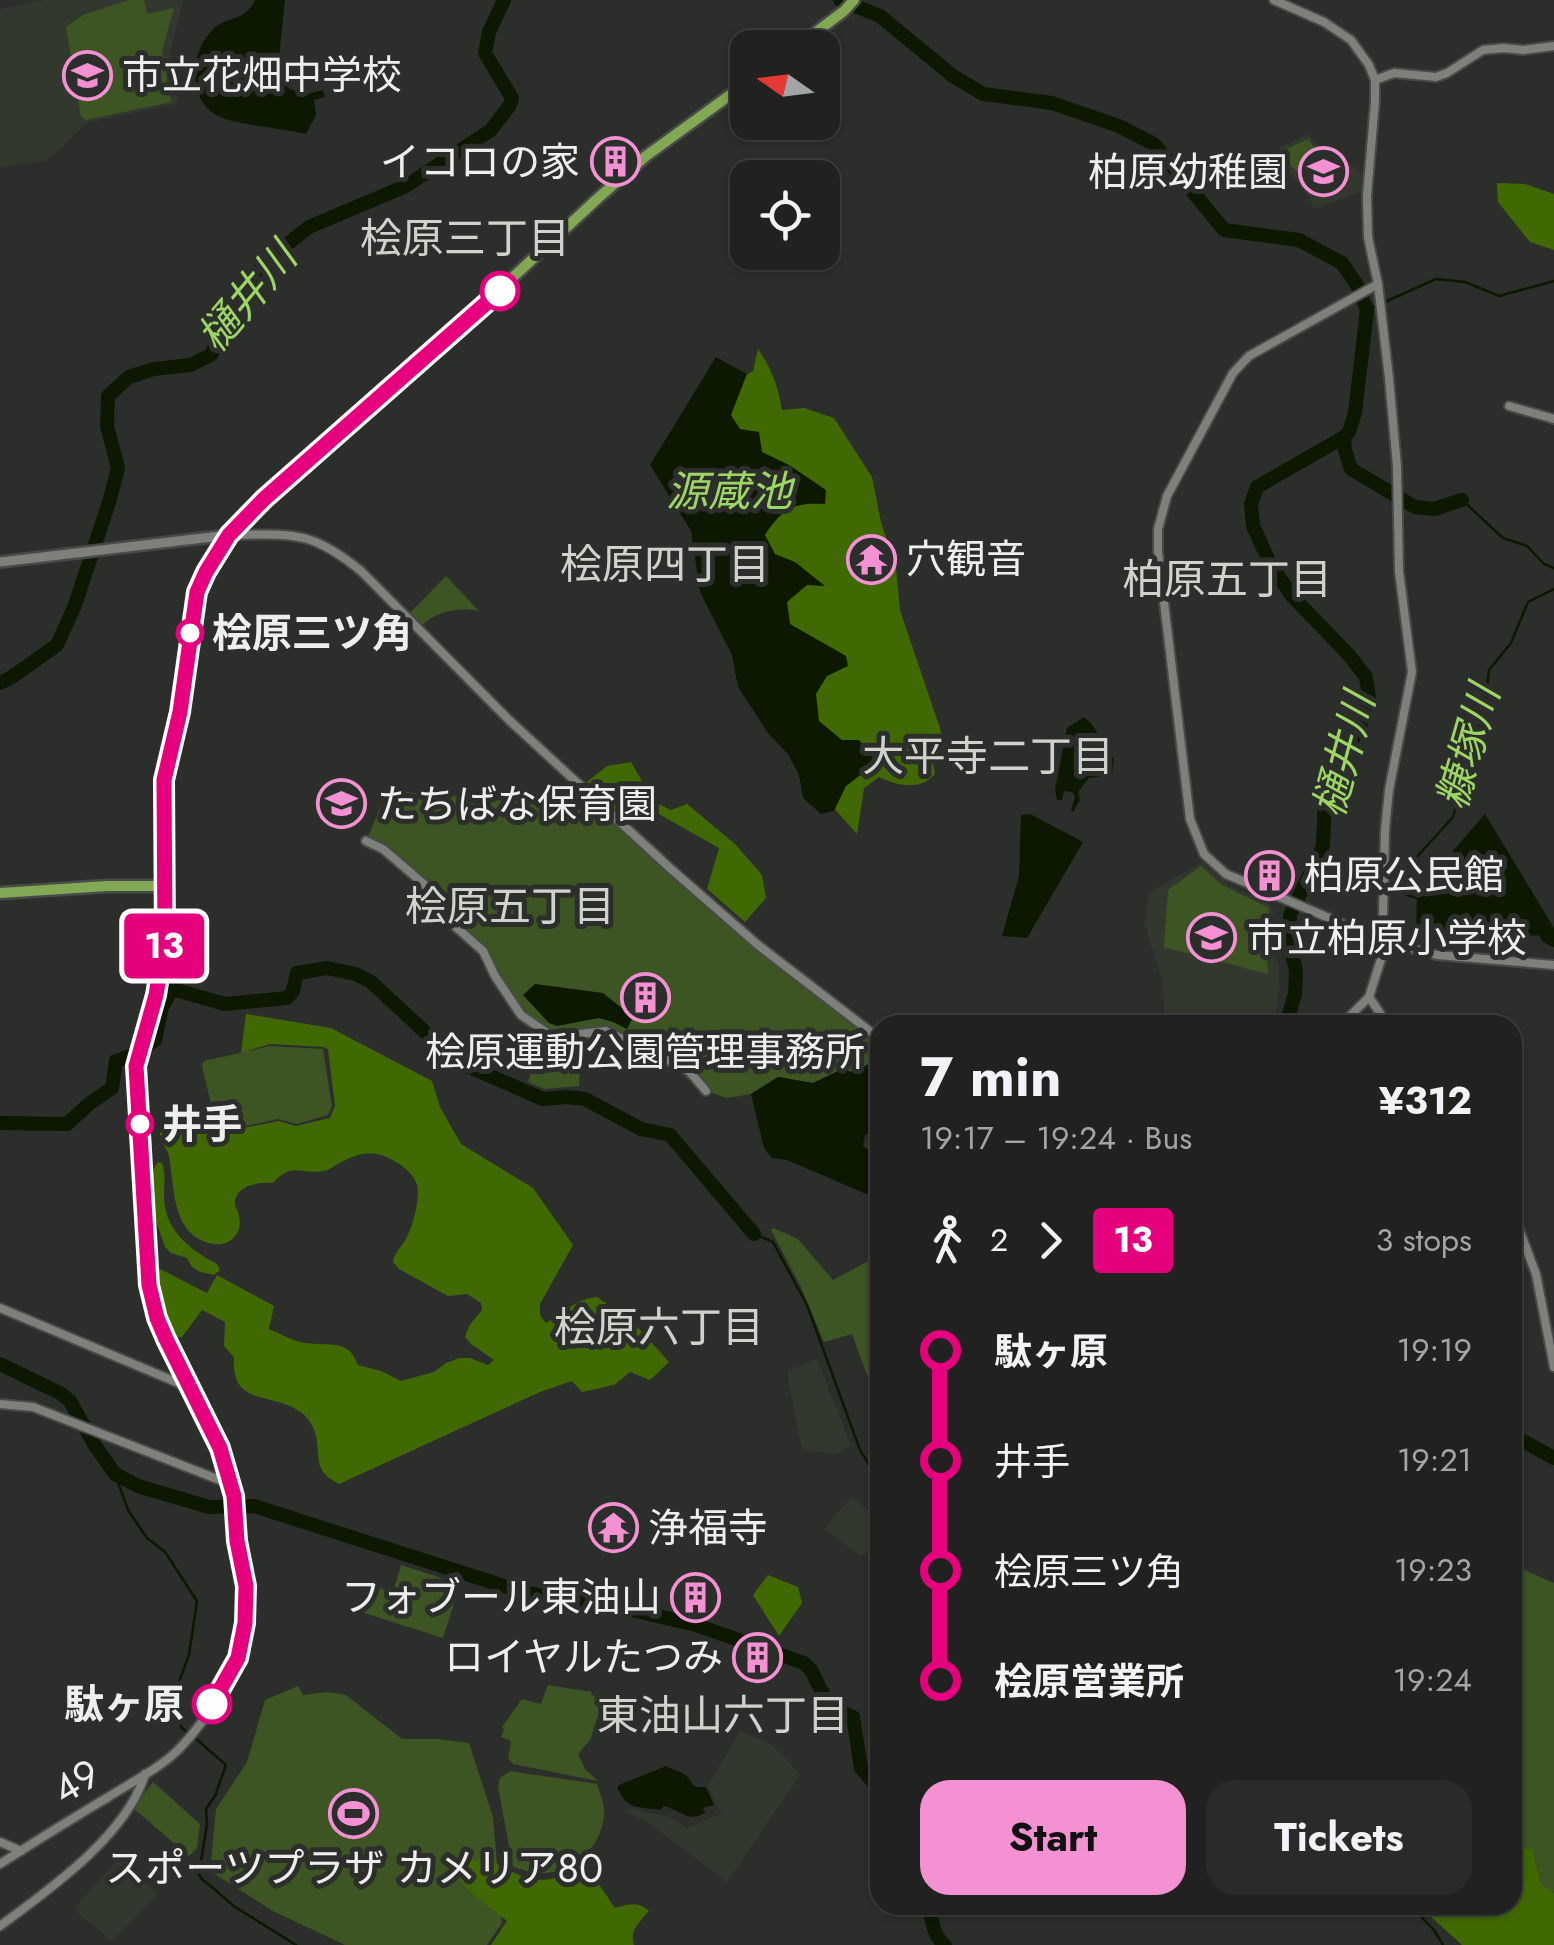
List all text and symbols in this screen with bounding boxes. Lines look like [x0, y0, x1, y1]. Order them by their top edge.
north arrow [730, 30, 840, 140]
map controls [730, 30, 840, 270]
place label: 市立花畑中学校 [122, 46, 402, 104]
school or university icon: 市立花畑中学校 [61, 49, 113, 101]
place label: イコロの家 [380, 133, 580, 191]
building icon: イコロの家 [589, 136, 641, 188]
place label: 柏原幼稚園 [1088, 143, 1288, 201]
school or university icon: 柏原幼稚園 [1297, 146, 1349, 198]
button: locate [730, 160, 840, 270]
district label: 桧原三丁目 [360, 208, 570, 269]
water label: 樋井川 [183, 226, 313, 365]
unlabelled marker [481, 272, 519, 310]
water label: 源蔵池 [666, 461, 796, 522]
place label: 穴観音 [906, 530, 1026, 588]
temple icon: 穴観音 [845, 533, 897, 585]
district label: 桧原四丁目 [560, 534, 770, 595]
district label: 柏原五丁目 [1122, 549, 1332, 610]
place label: 桧原三ツ角 [212, 604, 412, 662]
marker: 桧原三ツ角 [177, 620, 203, 646]
water label: 糠塚川 [1421, 674, 1516, 816]
water label: 樋井川 [1298, 682, 1391, 824]
district label: 大平寺二丁目 [862, 726, 1114, 787]
place label: たちばな保育園 [377, 775, 657, 833]
school or university icon: たちばな保育園 [316, 778, 368, 830]
place label: 柏原公民館 [1304, 846, 1504, 904]
building icon: 柏原公民館 [1243, 849, 1295, 901]
district label: 桧原五丁目 [405, 876, 615, 937]
place label: 市立柏原小学校 [1247, 909, 1527, 967]
school or university icon: 市立柏原小学校 [1186, 912, 1238, 964]
line badge: 13 [119, 914, 209, 978]
text: 13 [144, 921, 184, 971]
building icon: 桧原運動公園管理事務所 [619, 971, 671, 1023]
place label: 桧原運動公園管理事務所 [425, 1023, 865, 1081]
text: 7 min [920, 1037, 1062, 1117]
text: ¥312 [1379, 1073, 1472, 1128]
place label: 井手 [162, 1095, 242, 1153]
marker: 井手 [127, 1111, 153, 1137]
text: 19:17 – 19:24 · Bus [920, 1115, 1192, 1161]
icon: walk [920, 1213, 975, 1268]
icon: forward [1023, 1213, 1078, 1268]
text: 13 [1113, 1215, 1153, 1265]
text: 2 [990, 1217, 1008, 1263]
text: 3 stops [1376, 1217, 1472, 1263]
district label: 桧原六丁目 [554, 1297, 764, 1358]
text: 駄ヶ原 [994, 1324, 1108, 1379]
text: 19:19 [1397, 1327, 1472, 1373]
text: 井手 [994, 1434, 1070, 1489]
text: 19:21 [1397, 1437, 1472, 1483]
place label: 浄福寺 [648, 1499, 768, 1557]
temple icon: 浄福寺 [587, 1502, 639, 1554]
text: 桧原三ツ角 [994, 1544, 1184, 1599]
text: 19:23 [1394, 1547, 1472, 1593]
place label: フォブール東油山 [341, 1568, 661, 1626]
building icon: フォブール東油山 [670, 1571, 722, 1623]
place label: ロイヤルたつみ [444, 1628, 723, 1686]
building icon: ロイヤルたつみ [732, 1631, 784, 1683]
text: 桧原営業所 [994, 1654, 1184, 1709]
text: 19:24 [1393, 1657, 1472, 1703]
place label: 駄ヶ原 [64, 1675, 184, 1733]
marker: 駄ヶ原 [193, 1685, 231, 1723]
district label: 東油山六丁目 [597, 1685, 849, 1746]
street label: 49 [41, 1744, 111, 1818]
button: Start [920, 1780, 1186, 1895]
button: Tickets [1206, 1780, 1472, 1895]
sports icon: スポーツプラザ カメリア８０ [328, 1787, 380, 1839]
place label: スポーツプラザ カメリア８０ [105, 1839, 603, 1897]

